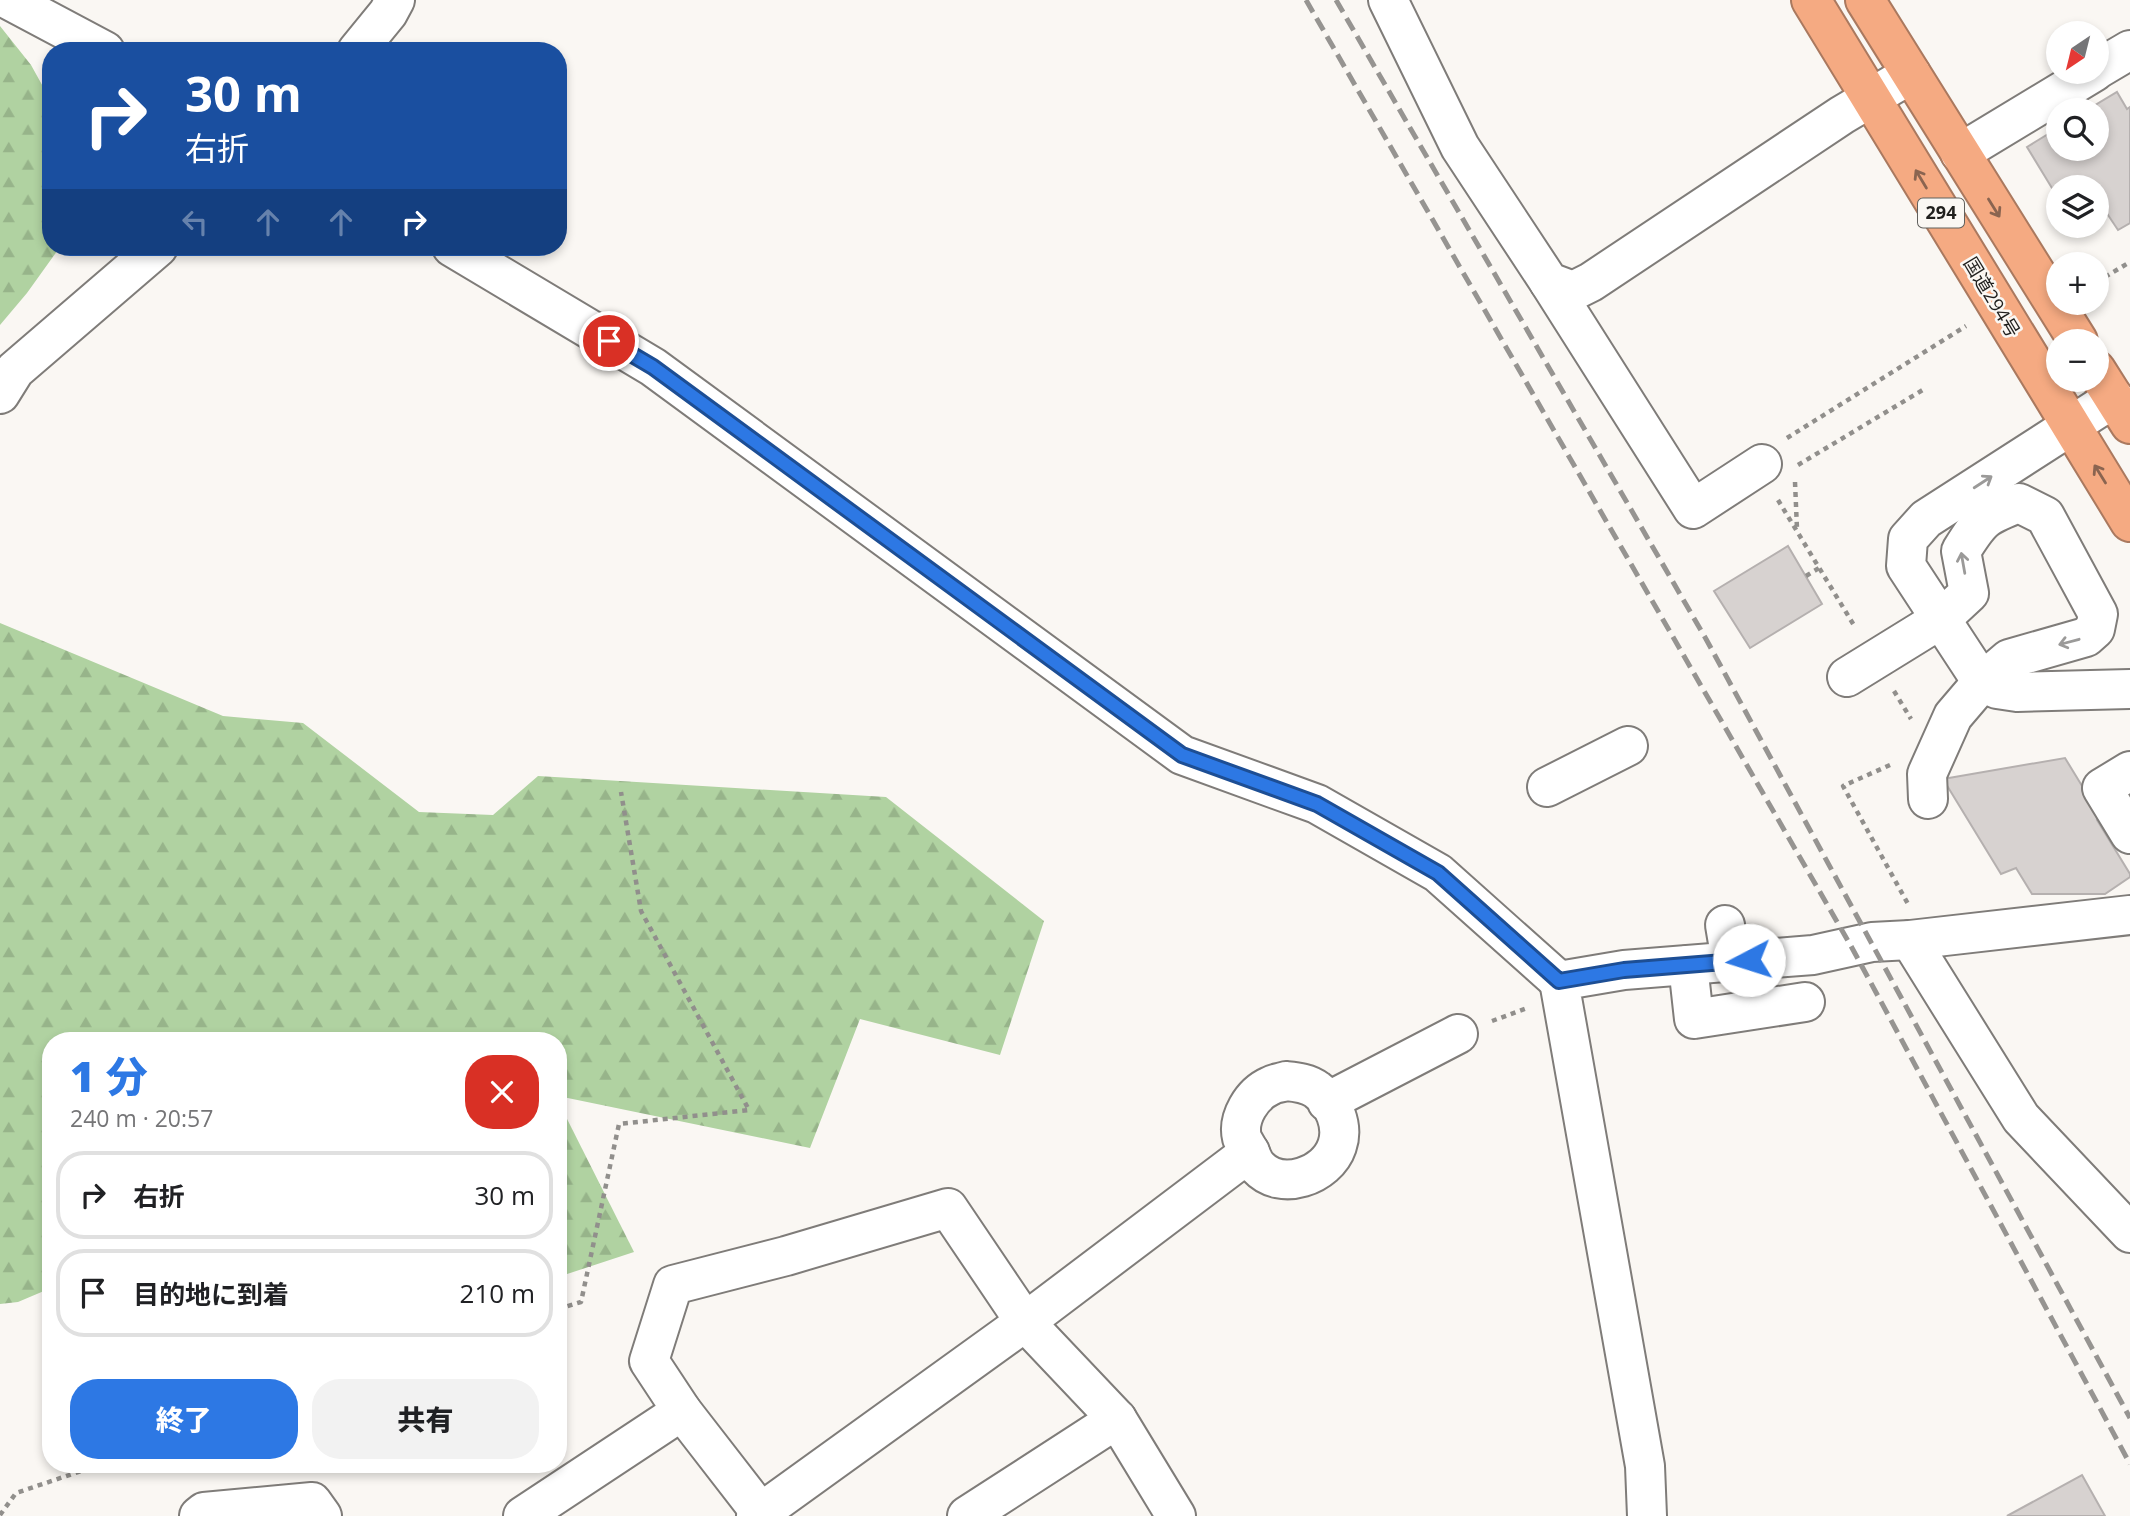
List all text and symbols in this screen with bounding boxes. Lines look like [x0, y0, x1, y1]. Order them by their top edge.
north arrow [2046, 21, 2109, 84]
map controls [2046, 21, 2109, 392]
text: 30 m [185, 60, 302, 126]
icon: right [70, 70, 161, 161]
button: search [2046, 98, 2109, 161]
text: 右折 [185, 126, 249, 169]
one-way arrow [1913, 170, 1927, 190]
button: layers [2046, 175, 2109, 238]
road number: 294 [1918, 198, 1964, 228]
one-way arrow [1987, 198, 2002, 217]
icon: left [176, 203, 214, 241]
icon: ahead [249, 203, 287, 241]
icon: ahead [322, 203, 360, 241]
icon: right [395, 203, 433, 241]
street label: 国道294号 [1958, 252, 2026, 342]
button: + [2046, 252, 2109, 315]
pin [579, 311, 639, 371]
icon: arrive [590, 322, 628, 360]
button: − [2046, 329, 2109, 392]
one-way arrow [2093, 464, 2107, 484]
one-way arrow [1973, 474, 1993, 488]
one-way arrow [1956, 552, 1970, 575]
one-way arrow [2058, 636, 2080, 649]
position arrow [1712, 923, 1786, 997]
text: 1 分 [70, 1047, 148, 1104]
button: close [465, 1055, 539, 1129]
text: 240 m · 20:57 [70, 1102, 213, 1134]
icon: right [74, 1176, 112, 1214]
text: 30 m [474, 1177, 535, 1213]
text: 右折 [133, 1178, 185, 1214]
icon: arrive [74, 1274, 112, 1312]
text: 210 m [460, 1275, 535, 1311]
text: 目的地に到着 [133, 1276, 289, 1312]
button: 終了 [70, 1379, 298, 1459]
button: 共有 [312, 1379, 539, 1459]

